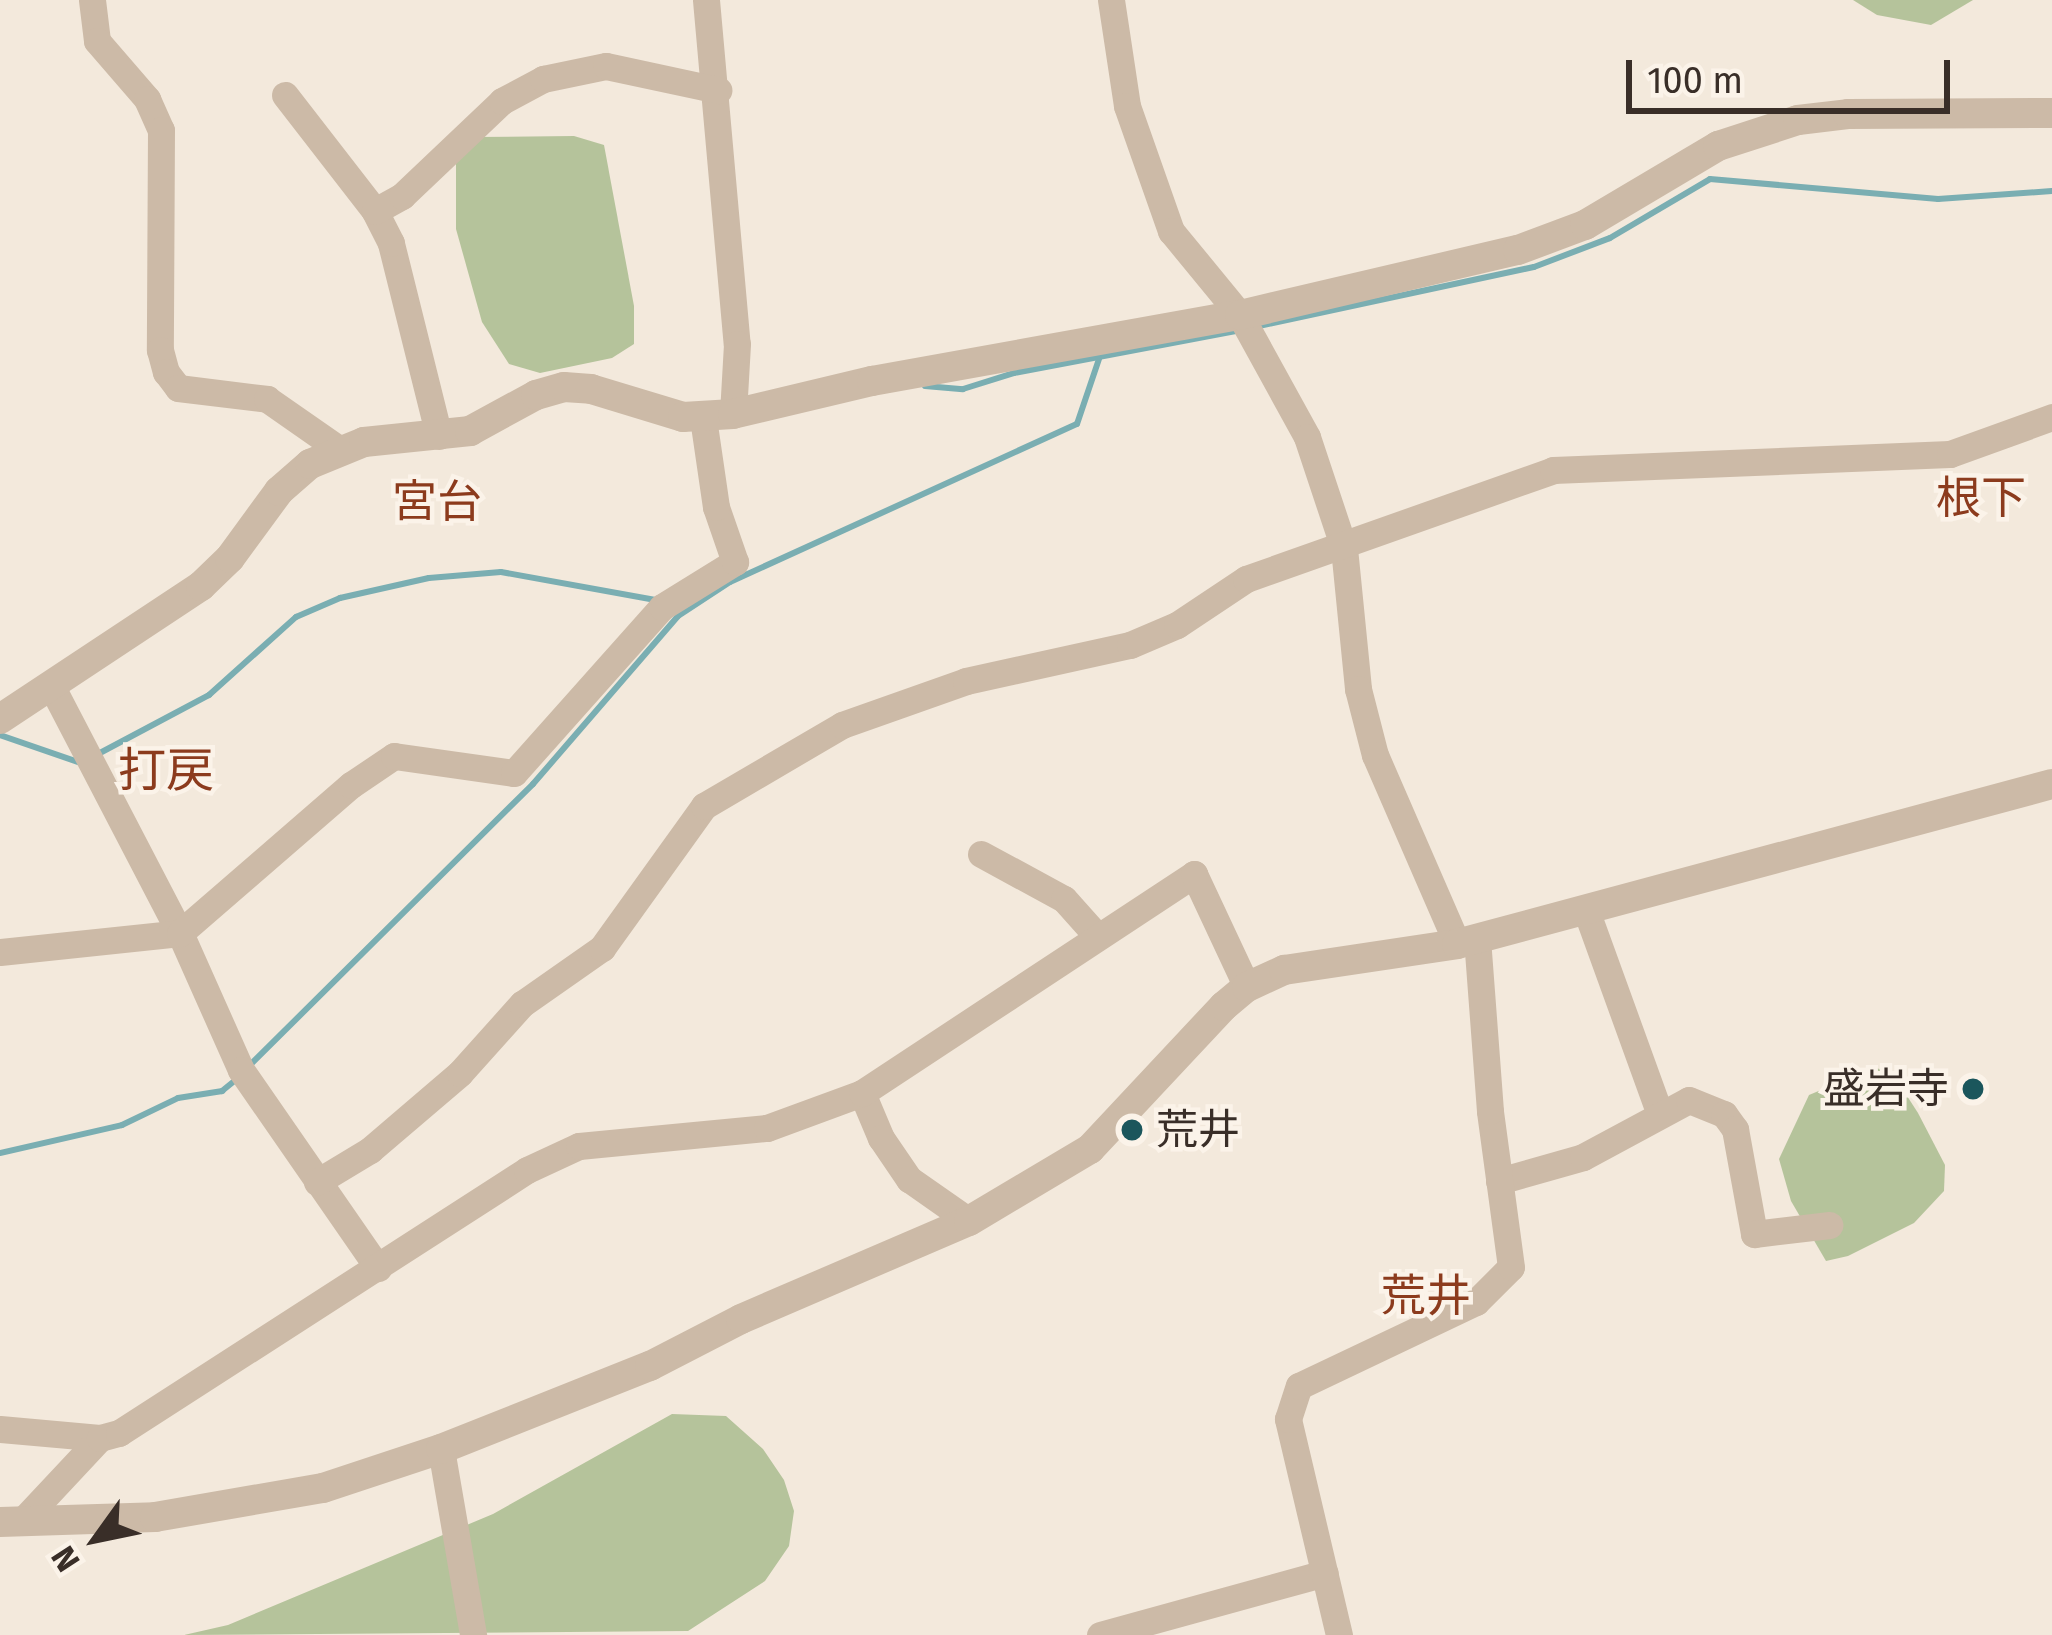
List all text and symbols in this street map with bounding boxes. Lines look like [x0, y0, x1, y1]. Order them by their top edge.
scale bar [1632, 36, 1956, 110]
text: 100 m [1647, 59, 1743, 103]
district label: 根下 [1936, 472, 2026, 526]
district label: 宮台 [392, 476, 482, 530]
district label: 打戻 [118, 743, 214, 801]
place label: 盛岩寺 [1823, 1064, 1949, 1114]
marker: 盛岩寺 [1960, 1076, 1986, 1102]
place label: 荒井 [1156, 1105, 1240, 1155]
marker: 荒井 [1119, 1117, 1145, 1143]
district label: 荒井 [1381, 1270, 1471, 1324]
north arrow [36, 1479, 156, 1599]
text: N [43, 1539, 89, 1579]

